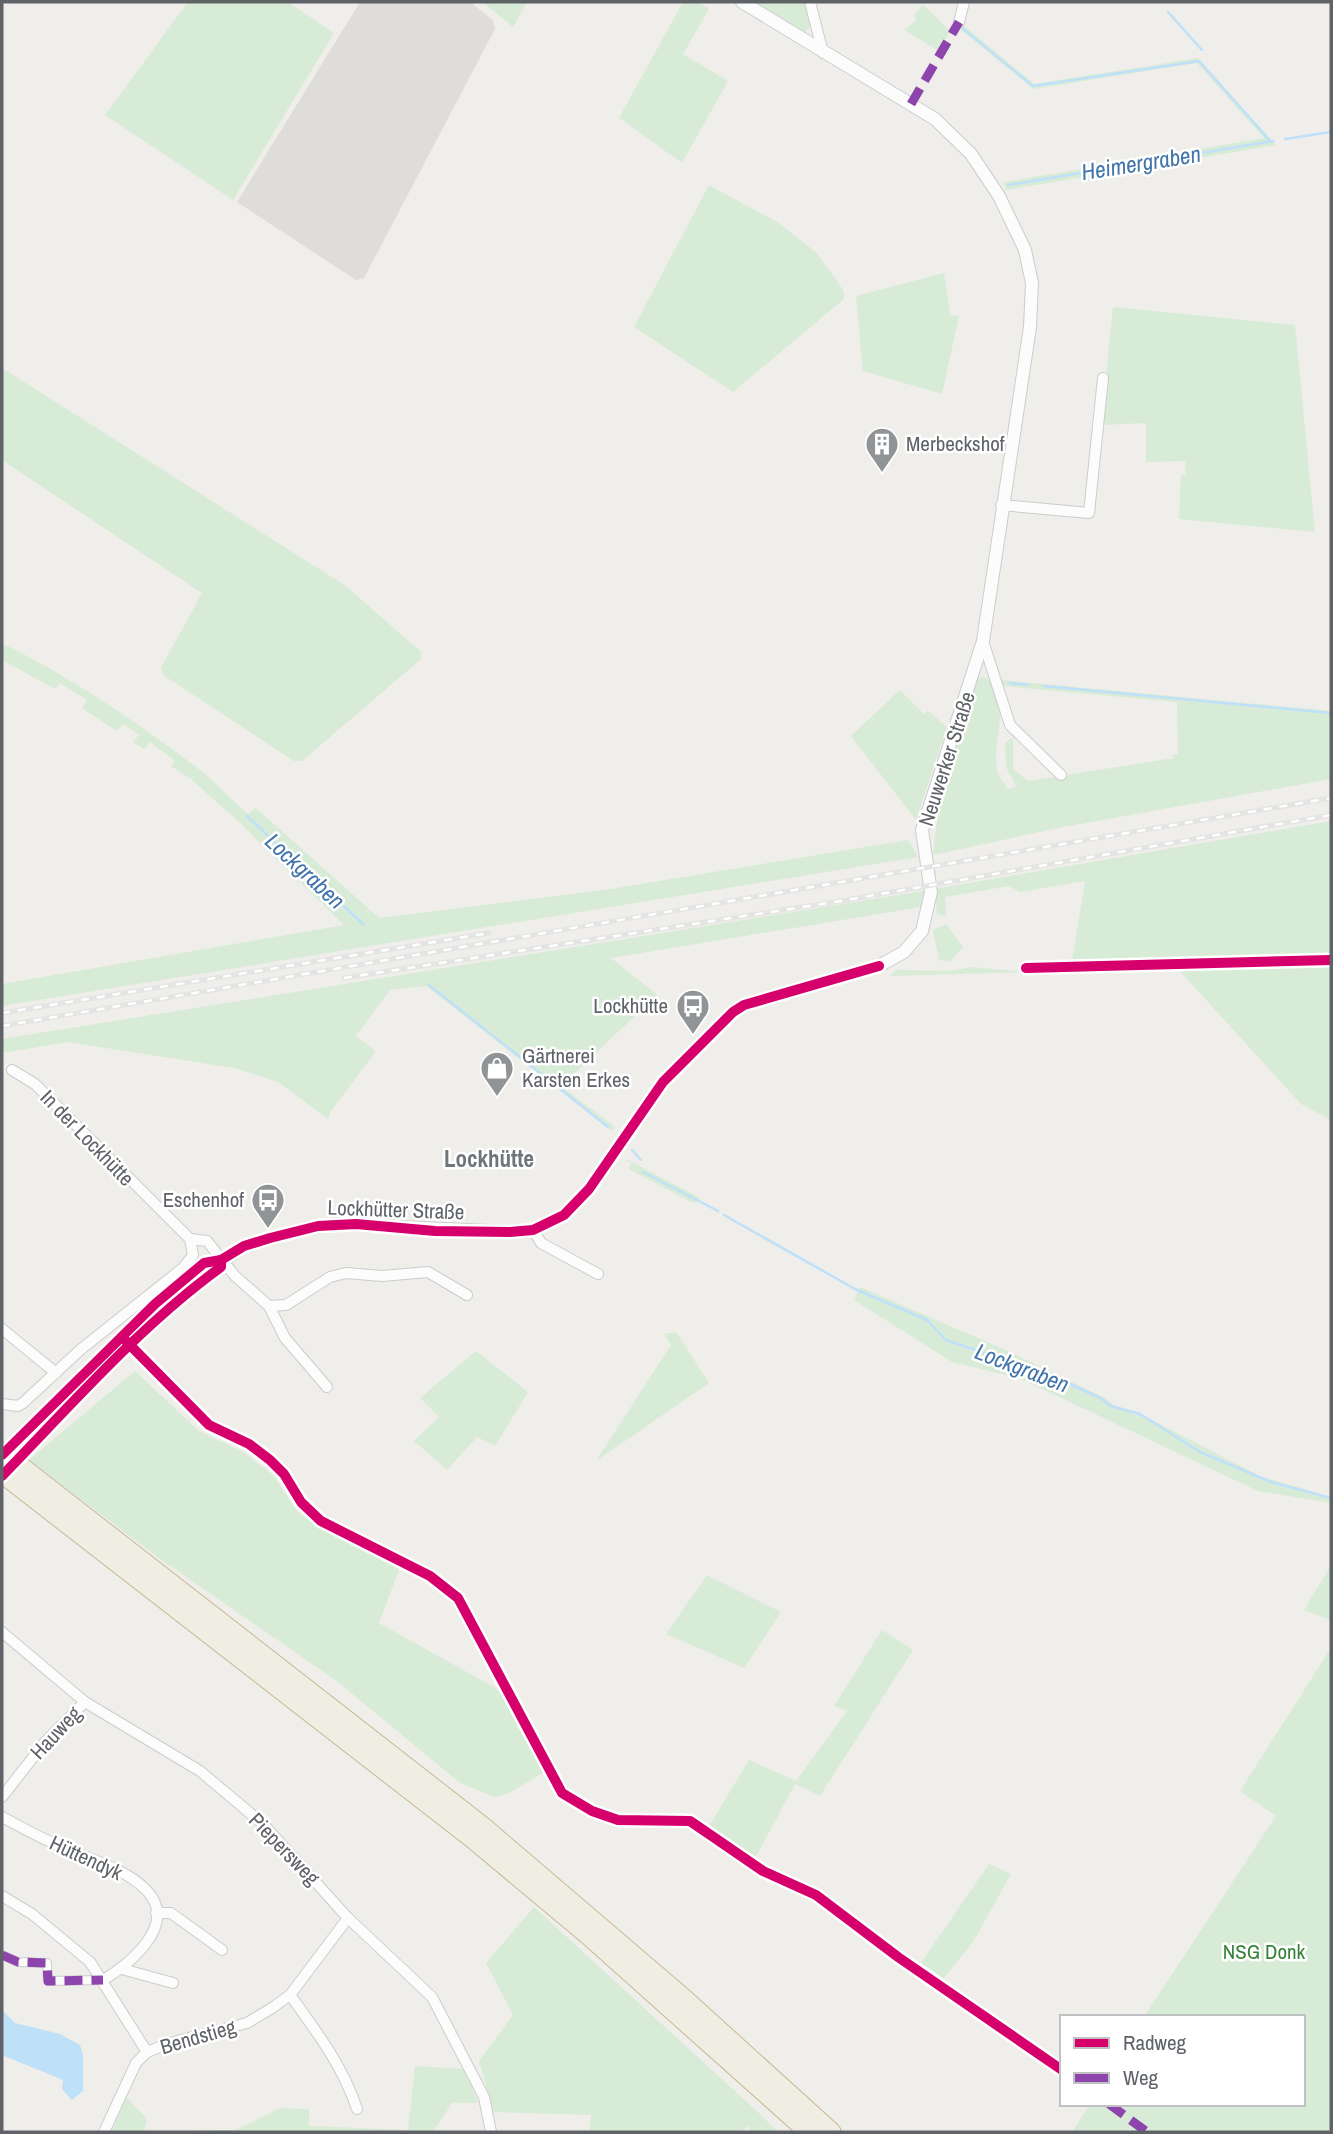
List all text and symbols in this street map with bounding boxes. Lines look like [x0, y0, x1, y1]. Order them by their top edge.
water label: Heimergraben [1079, 138, 1203, 187]
building icon: Merbeckshof [863, 425, 901, 474]
place label: Merbeckshof [906, 429, 1005, 458]
street label: Neuwerker Straße [911, 688, 982, 830]
water label: Lockgraben [259, 826, 352, 916]
bus stop icon: Lockhütte [674, 987, 712, 1036]
place label: Lockhütte [593, 991, 668, 1020]
place label: Gärtnerei Karsten Erkes [522, 1041, 630, 1094]
shop icon: Gärtnerei Karsten Erkes [478, 1049, 516, 1098]
street label: In der Lockhütte [34, 1083, 141, 1192]
district label: Lockhütte [444, 1143, 534, 1174]
bus stop icon: Eschenhof [249, 1181, 287, 1230]
place label: Eschenhof [163, 1185, 244, 1214]
street label: Lockhütter Straße [327, 1193, 465, 1226]
water label: Lockgraben [971, 1335, 1074, 1400]
street label: Hauweg [23, 1699, 88, 1766]
street label: Piepersweg [242, 1806, 327, 1892]
street label: Hüttendyk [45, 1828, 128, 1887]
park label: NSG Donk [1223, 1937, 1306, 1966]
street label: Bendstieg [157, 2012, 240, 2061]
legend [1060, 2015, 1305, 2106]
text: Radweg [1123, 2028, 1187, 2057]
text: Weg [1123, 2063, 1159, 2092]

